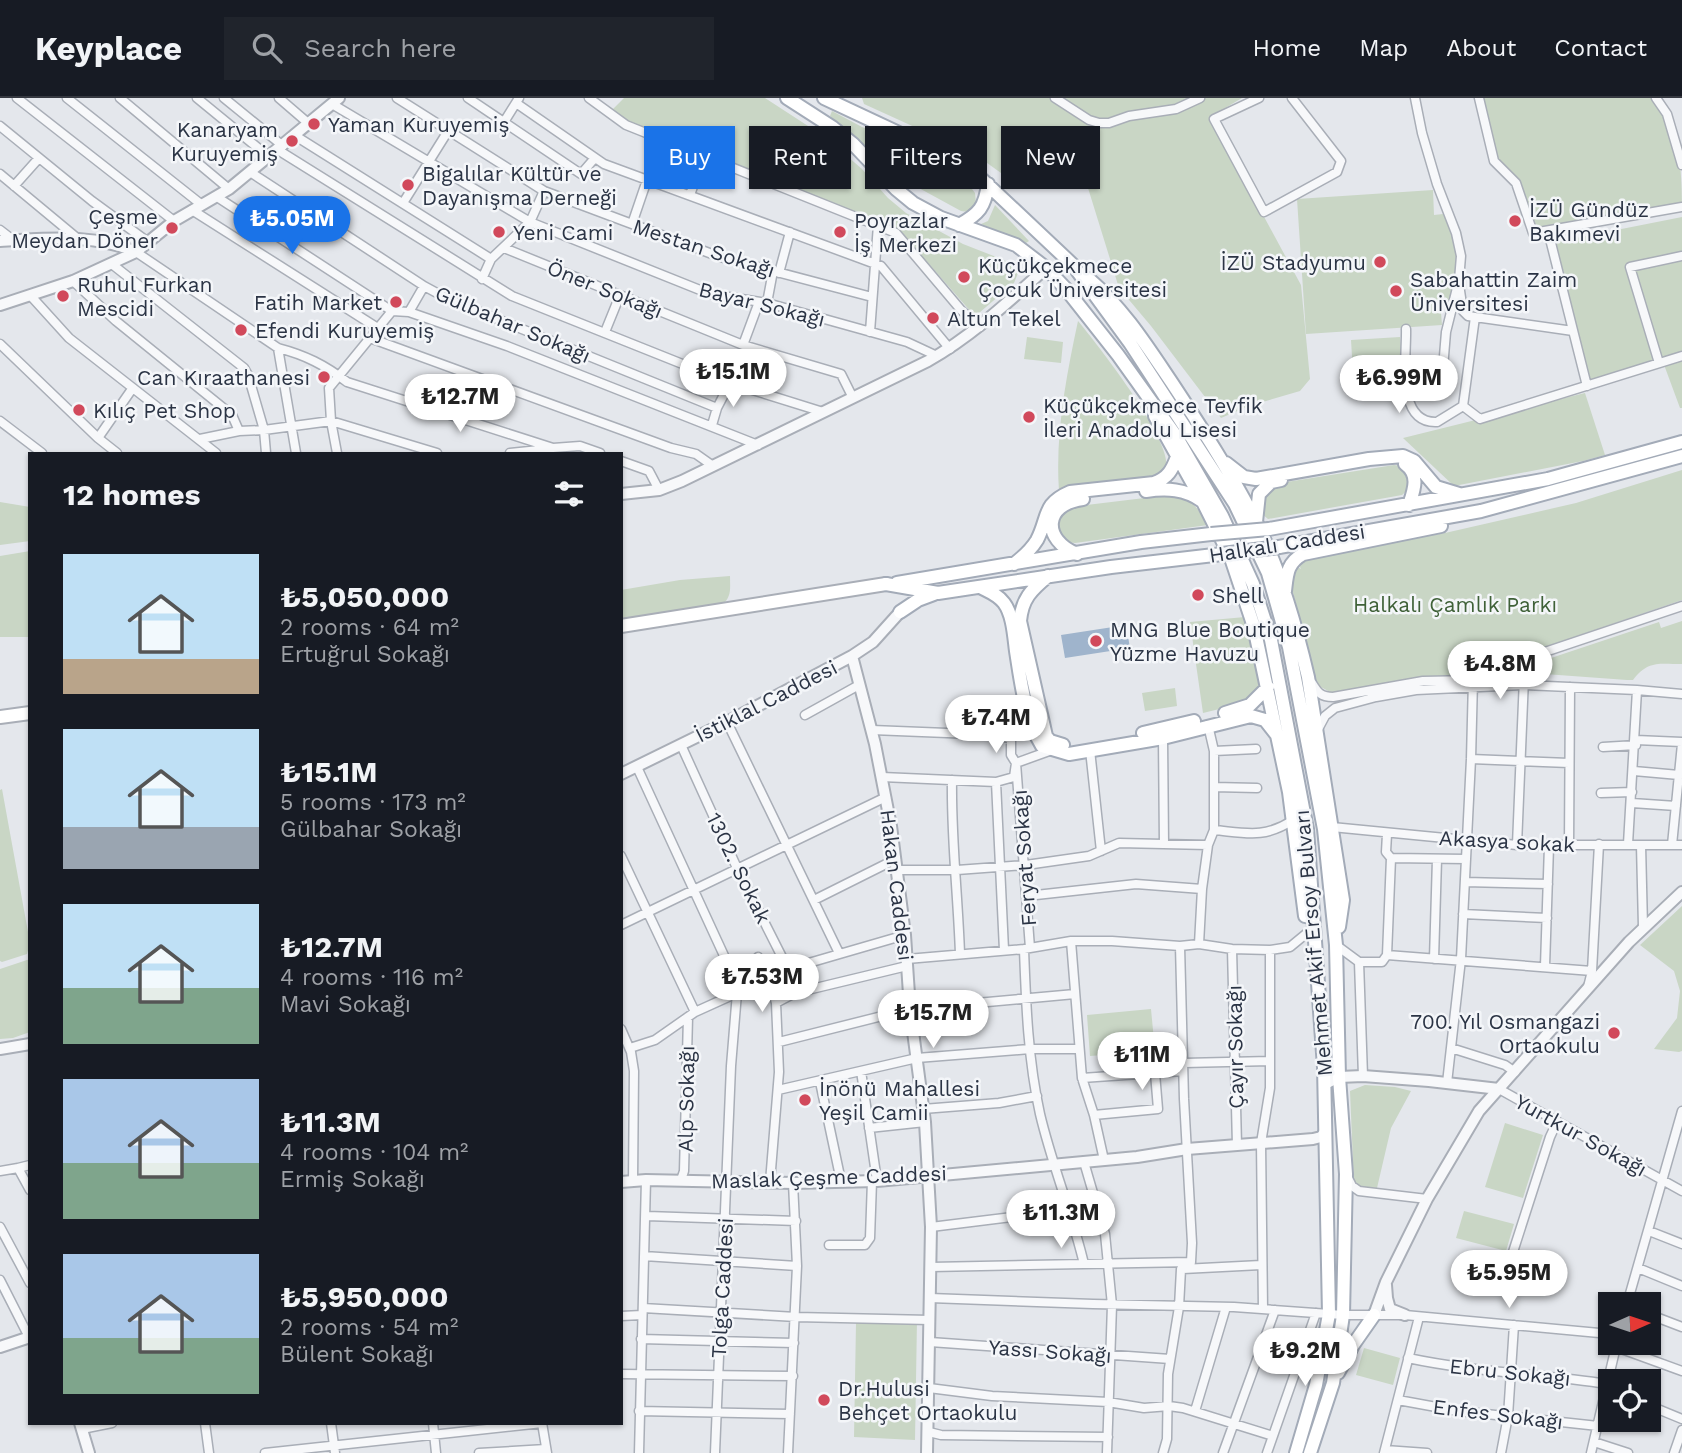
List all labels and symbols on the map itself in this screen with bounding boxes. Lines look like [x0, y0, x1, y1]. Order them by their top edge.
place label: Yaman Kuruyemiş [328, 112, 509, 137]
marker: Yaman Kuruyemiş [306, 116, 322, 132]
place label: Kanaryam Kuruyemiş [171, 117, 278, 166]
marker: Kanaryam Kuruyemiş [284, 133, 300, 149]
place label: Bigalılar Kültür ve Dayanışma Derneği [422, 161, 617, 210]
marker: Bigalılar Kültür ve Dayanışma Derneği [400, 177, 416, 193]
pin: ₺5.05M [235, 197, 349, 256]
place label: İZÜ Gündüz Bakımevi [1529, 197, 1649, 246]
place label: Çeşme Meydan Döner [11, 204, 158, 253]
place label: Poyrazlar İş Merkezi [854, 208, 957, 257]
street label: Mestan Sokağı [630, 213, 778, 283]
marker: İZÜ Gündüz Bakımevi [1507, 213, 1523, 229]
marker: Çeşme Meydan Döner [164, 220, 180, 236]
place label: Yeni Cami [513, 220, 613, 245]
marker: Yeni Cami [491, 224, 507, 240]
marker: Poyrazlar İş Merkezi [832, 224, 848, 240]
place label: İZÜ Stadyumu [1220, 250, 1366, 275]
place label: Küçükçekmece Çocuk Üniversitesi [978, 253, 1167, 302]
street label: Öner Sokağı [544, 254, 666, 324]
marker: İZÜ Stadyumu [1372, 254, 1388, 270]
place label: Sabahattin Zaim Üniversitesi [1410, 267, 1577, 316]
marker: Küçükçekmece Çocuk Üniversitesi [956, 269, 972, 285]
place label: Ruhul Furkan Mescidi [77, 272, 213, 321]
street label: Bayar Sokağı [696, 276, 828, 332]
street label: Gülbahar Sokağı [432, 280, 594, 368]
marker: Sabahattin Zaim Üniversitesi [1388, 283, 1404, 299]
marker: Ruhul Furkan Mescidi [55, 288, 71, 304]
place label: Fatih Market [254, 290, 382, 315]
marker: Fatih Market [388, 294, 404, 310]
place label: Altun Tekel [947, 306, 1061, 331]
marker: Altun Tekel [925, 310, 941, 326]
place label: Efendi Kuruyemiş [255, 318, 434, 343]
marker: Efendi Kuruyemiş [233, 322, 249, 338]
pin: ₺15.1M [676, 350, 790, 409]
pin: ₺6.99M [1342, 356, 1456, 415]
place label: Can Kıraathanesi [137, 365, 310, 390]
marker: Can Kıraathanesi [316, 369, 332, 385]
pin: ₺12.7M [403, 374, 517, 434]
place label: Küçükçekmece Tevfik İleri Anadolu Lisesi [1043, 393, 1263, 442]
place label: Kılıç Pet Shop [93, 398, 236, 423]
marker: Kılıç Pet Shop [71, 402, 87, 418]
marker: Küçükçekmece Tevfik İleri Anadolu Lisesi [1021, 409, 1037, 425]
street label: Halkalı Caddesi [1207, 518, 1367, 568]
place label: Shell [1212, 583, 1264, 608]
marker: Shell [1190, 587, 1206, 603]
park label: Halkalı Çamlık Parkı [1353, 592, 1557, 617]
place label: MNG Blue Boutique Yüzme Havuzu [1110, 617, 1310, 666]
marker: MNG Blue Boutique Yüzme Havuzu [1088, 633, 1104, 649]
pin: ₺4.8M [1451, 642, 1549, 701]
street label: İstiklal Caddesi [691, 654, 841, 748]
pin: ₺7.4M [947, 696, 1045, 755]
street label: Feryat Sokağı [1007, 789, 1041, 927]
street label: Hakan Caddesi [875, 808, 919, 962]
street label: 1302. Sokak [701, 809, 777, 928]
street label: Mehmet Akif Ersoy Bulvarı [1289, 809, 1337, 1077]
street label: Akasya sokak [1438, 825, 1576, 857]
pin: ₺7.53M [705, 954, 819, 1014]
street label: Çayır Sokağı [1221, 985, 1249, 1109]
pin: ₺15.7M [876, 990, 990, 1050]
place label: 700. Yıl Osmangazi Ortaokulu [1410, 1009, 1600, 1058]
marker: 700. Yıl Osmangazi Ortaokulu [1606, 1025, 1622, 1041]
pin: ₺11M [1101, 1032, 1183, 1092]
street label: Alp Sokağı [673, 1045, 699, 1153]
place label: İnönü Mahallesi Yeşil Camii [819, 1076, 980, 1125]
street label: Yurtkur Sokağı [1511, 1088, 1651, 1182]
marker: İnönü Mahallesi Yeşil Camii [797, 1092, 813, 1108]
street label: Maslak Çeşme Caddesi [711, 1160, 947, 1194]
pin: ₺11.3M [1004, 1190, 1118, 1250]
street label: Tolga Caddesi [706, 1217, 738, 1359]
pin: ₺5.95M [1452, 1250, 1566, 1310]
north arrow [1598, 1292, 1661, 1354]
pin: ₺9.2M [1256, 1328, 1354, 1388]
street label: Yassı Sokağı [988, 1334, 1112, 1368]
street label: Ebru Sokağı [1448, 1353, 1572, 1391]
place label: Dr.Hulusi Behçet Ortaokulu [838, 1376, 1017, 1425]
marker: Dr.Hulusi Behçet Ortaokulu [816, 1392, 832, 1408]
street label: Enfes Sokağı [1431, 1394, 1565, 1434]

